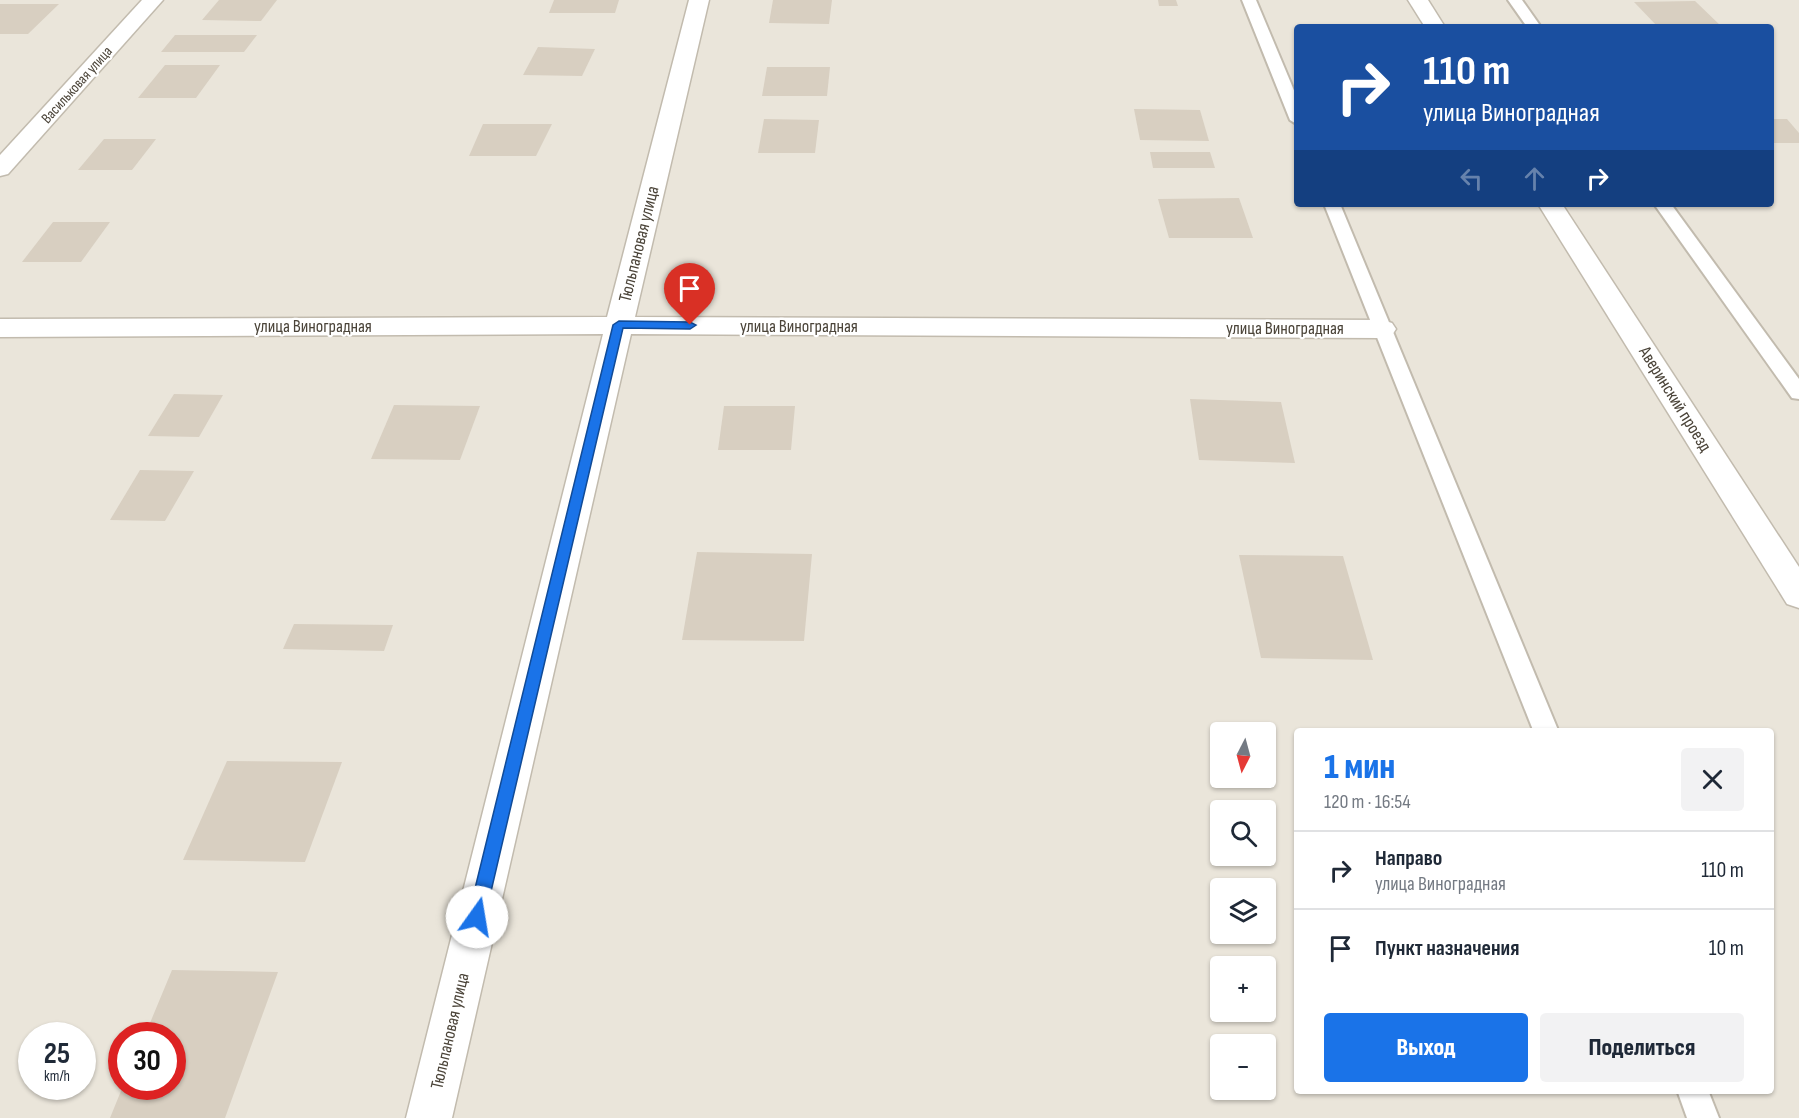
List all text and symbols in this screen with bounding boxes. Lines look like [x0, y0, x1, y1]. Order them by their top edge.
street label: Васильковая улица [37, 42, 117, 128]
text: 110 m [1423, 46, 1510, 97]
icon: right [1324, 48, 1402, 126]
text: улица Виноградная [1423, 97, 1600, 129]
icon: left [1455, 162, 1488, 195]
icon: ahead [1518, 162, 1551, 195]
icon: right [1581, 162, 1614, 195]
street label: Тюльпановая улица [614, 184, 664, 304]
pin [664, 263, 715, 325]
icon: arrive [673, 272, 706, 305]
street label: улица Виноградная [254, 316, 372, 337]
street label: улица Виноградная [740, 316, 858, 337]
street label: улица Виноградная [1226, 318, 1344, 339]
street label: Аверинский проезд [1634, 342, 1716, 456]
north arrow [1210, 722, 1276, 788]
map controls [1210, 722, 1276, 1100]
text: 1 мин [1324, 746, 1395, 789]
button: close [1681, 748, 1744, 811]
text: 120 m · 16:54 [1324, 790, 1411, 814]
button: search [1210, 800, 1276, 866]
text: Направо [1375, 845, 1442, 872]
icon: right [1324, 854, 1357, 887]
text: 110 m [1701, 857, 1744, 884]
text: улица Виноградная [1375, 872, 1506, 896]
button: layers [1210, 878, 1276, 944]
position arrow [445, 885, 509, 949]
icon: arrive [1324, 932, 1357, 965]
text: Пункт назначения [1375, 935, 1519, 962]
text: 10 m [1709, 935, 1744, 962]
button: + [1210, 956, 1276, 1022]
street label: Тюльпановая улица [426, 971, 474, 1091]
button: Выход [1324, 1013, 1528, 1082]
button: Поделиться [1540, 1013, 1744, 1082]
speed limit sign: 30 [108, 1022, 186, 1100]
button: − [1210, 1034, 1276, 1100]
text: 25 [44, 1036, 70, 1072]
text: km/h [44, 1067, 70, 1086]

